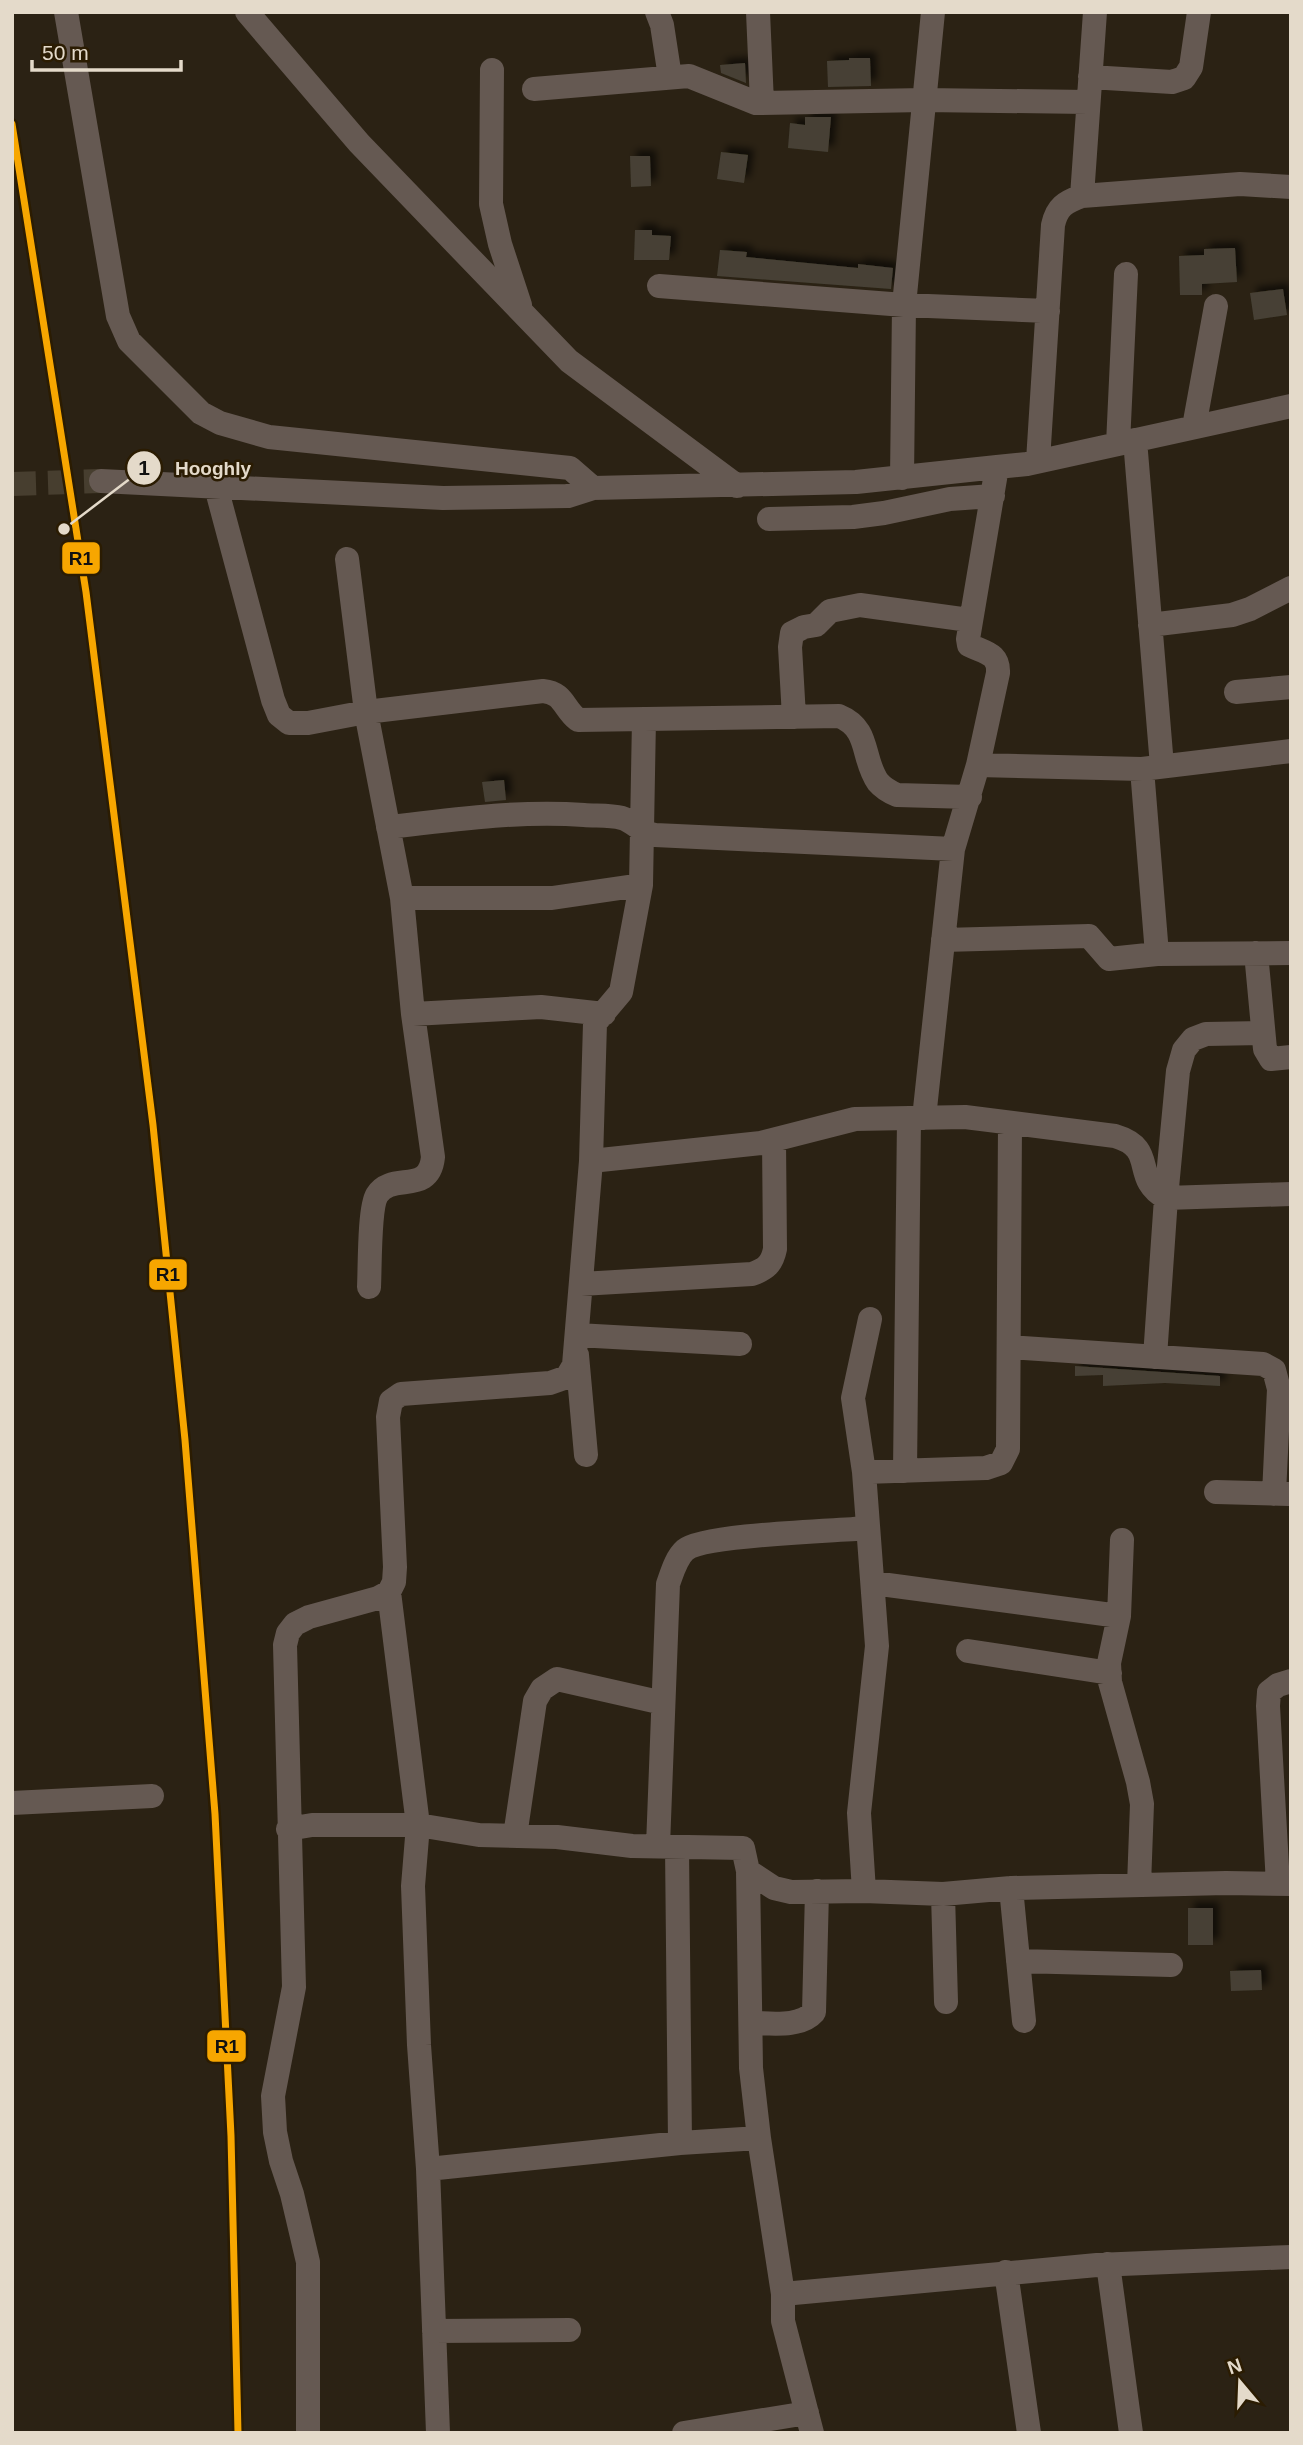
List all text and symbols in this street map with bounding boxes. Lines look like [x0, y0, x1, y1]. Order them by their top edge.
scale bar [32, 28, 180, 72]
text: 50 m [42, 41, 89, 64]
callout: Hooghly [126, 448, 265, 488]
text: 1 [138, 456, 150, 479]
text: Hooghly [175, 458, 251, 479]
line badge: R1 [61, 541, 101, 575]
text: R1 [69, 548, 94, 569]
line badge: R1 [148, 1258, 188, 1291]
text: R1 [156, 1264, 181, 1285]
line badge: R1 [206, 2029, 247, 2063]
text: R1 [215, 2036, 240, 2057]
north arrow [1205, 2347, 1275, 2417]
text: N [1225, 2354, 1245, 2379]

